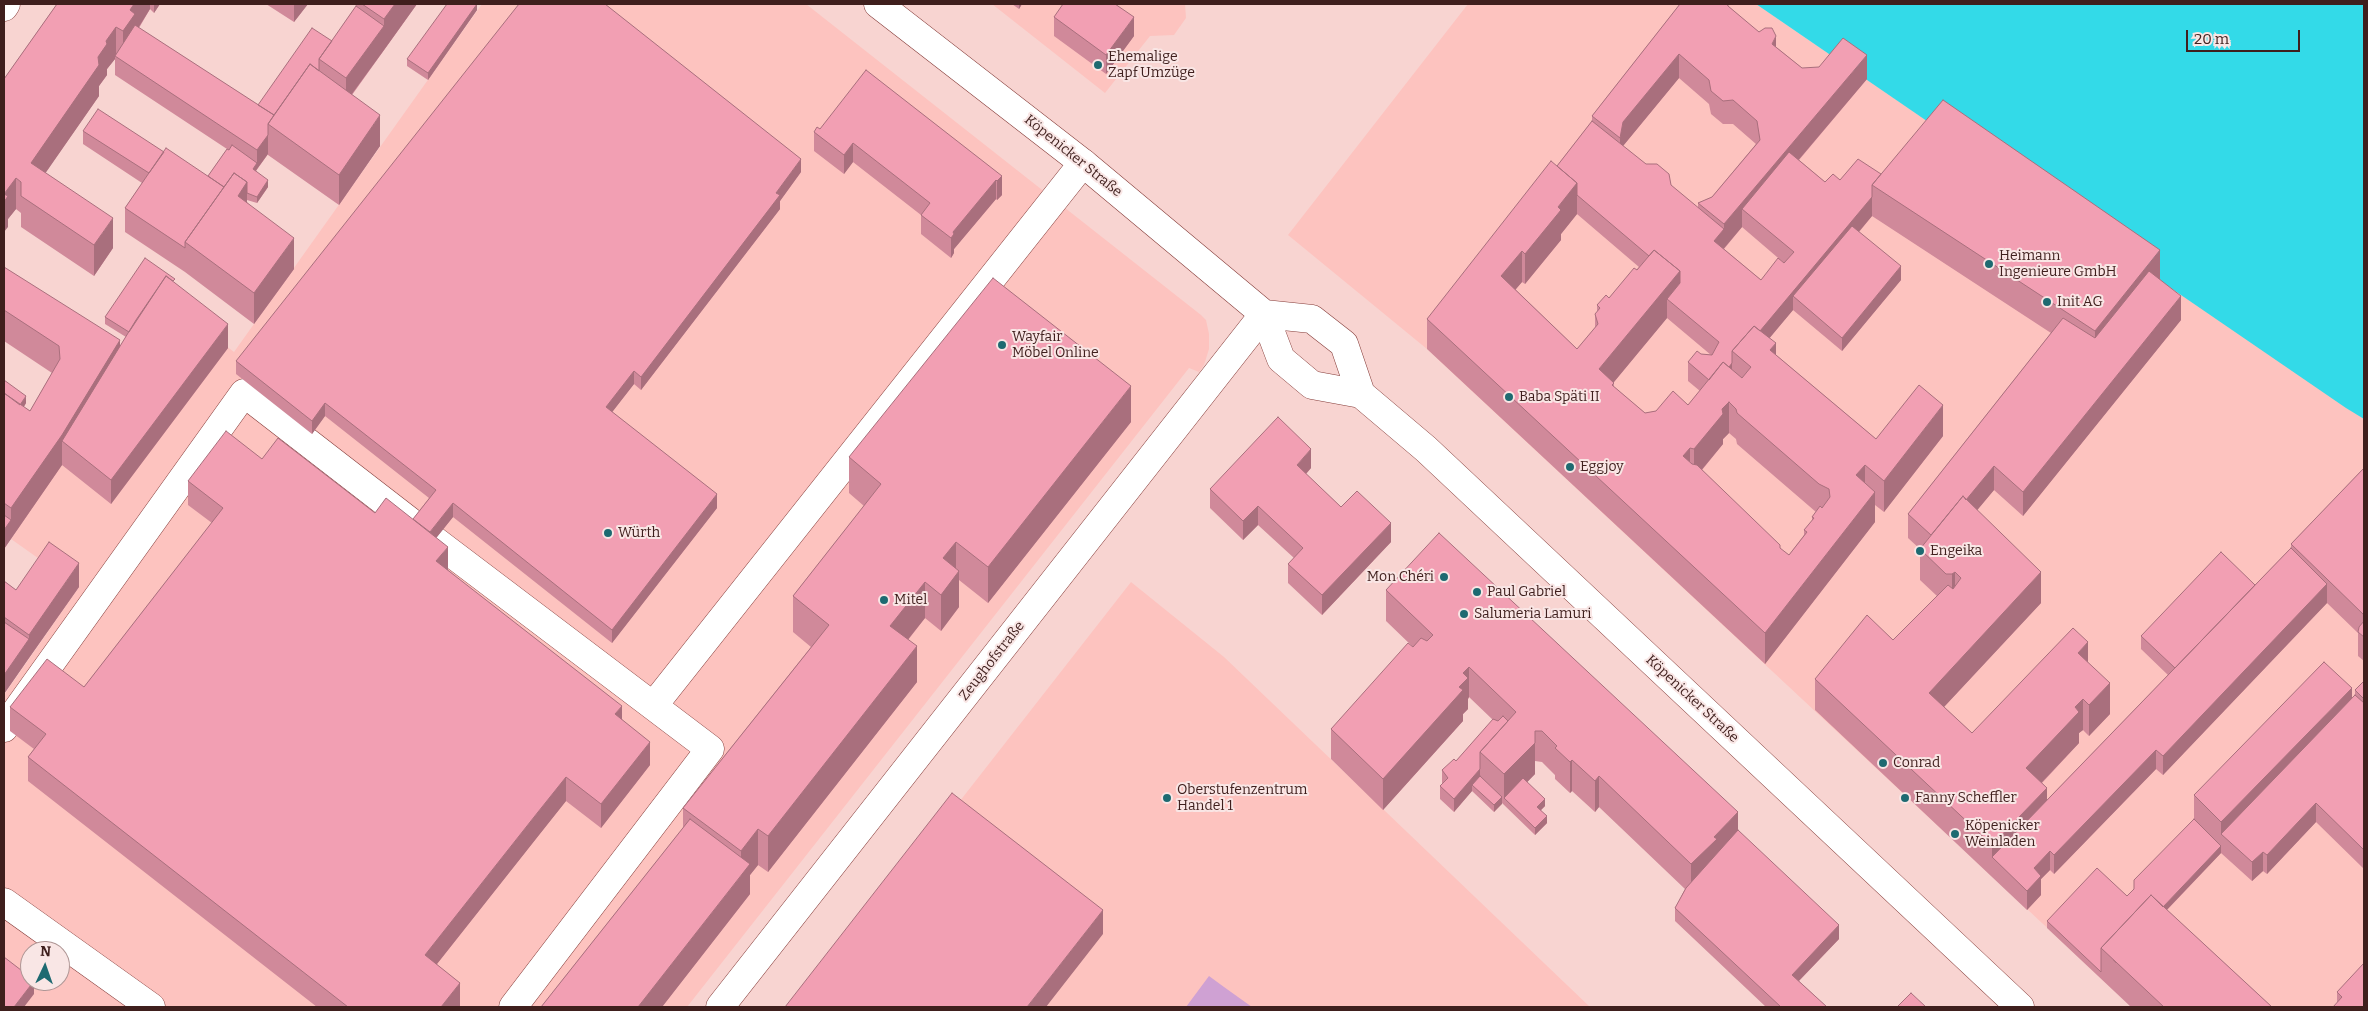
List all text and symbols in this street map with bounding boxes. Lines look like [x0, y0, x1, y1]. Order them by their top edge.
scale bar [2188, 20, 2302, 52]
text: 20 m [2194, 30, 2229, 48]
place label: Ehemalige Zapf Umzüge [1108, 49, 1195, 82]
marker: Ehemalige Zapf Umzüge [1092, 59, 1104, 71]
street label: Köpenicker Straße [1021, 111, 1125, 201]
place label: Heimann Ingenieure GmbH [1999, 248, 2117, 280]
marker: Heimann Ingenieure GmbH [1983, 258, 1995, 270]
place label: Init AG [2057, 294, 2103, 310]
marker: Init AG [2041, 296, 2053, 308]
place label: Wayfair Möbel Online [1012, 329, 1099, 362]
marker: Wayfair Möbel Online [996, 339, 1008, 351]
place label: Baba Späti II [1519, 389, 1600, 405]
marker: Baba Späti II [1503, 391, 1515, 403]
place label: Eggjoy [1580, 459, 1624, 475]
marker: Eggjoy [1564, 461, 1576, 473]
place label: Würth [618, 525, 660, 541]
marker: Würth [602, 527, 614, 539]
place label: Engeika [1930, 543, 1982, 559]
marker: Engeika [1914, 545, 1926, 557]
place label: Mon Chéri [1367, 569, 1434, 585]
marker: Mon Chéri [1438, 571, 1450, 583]
place label: Paul Gabriel [1487, 584, 1566, 600]
marker: Paul Gabriel [1471, 586, 1483, 598]
place label: Mitel [894, 592, 927, 608]
marker: Mitel [878, 594, 890, 606]
place label: Salumeria Lamuri [1474, 606, 1591, 622]
marker: Salumeria Lamuri [1458, 608, 1470, 620]
street label: Zeughofstraße [956, 618, 1028, 704]
street label: Köpenicker Straße [1642, 652, 1742, 746]
place label: Conrad [1893, 755, 1940, 771]
marker: Conrad [1877, 757, 1889, 769]
place label: Oberstufenzentrum Handel 1 [1177, 782, 1307, 814]
place label: Fanny Scheffler [1915, 790, 2017, 806]
marker: Oberstufenzentrum Handel 1 [1161, 792, 1173, 804]
marker: Fanny Scheffler [1899, 792, 1911, 804]
place label: Köpenicker Weinladen [1965, 818, 2040, 850]
marker: Köpenicker Weinladen [1949, 828, 1961, 840]
north arrow [20, 941, 70, 991]
text: N [40, 943, 52, 960]

